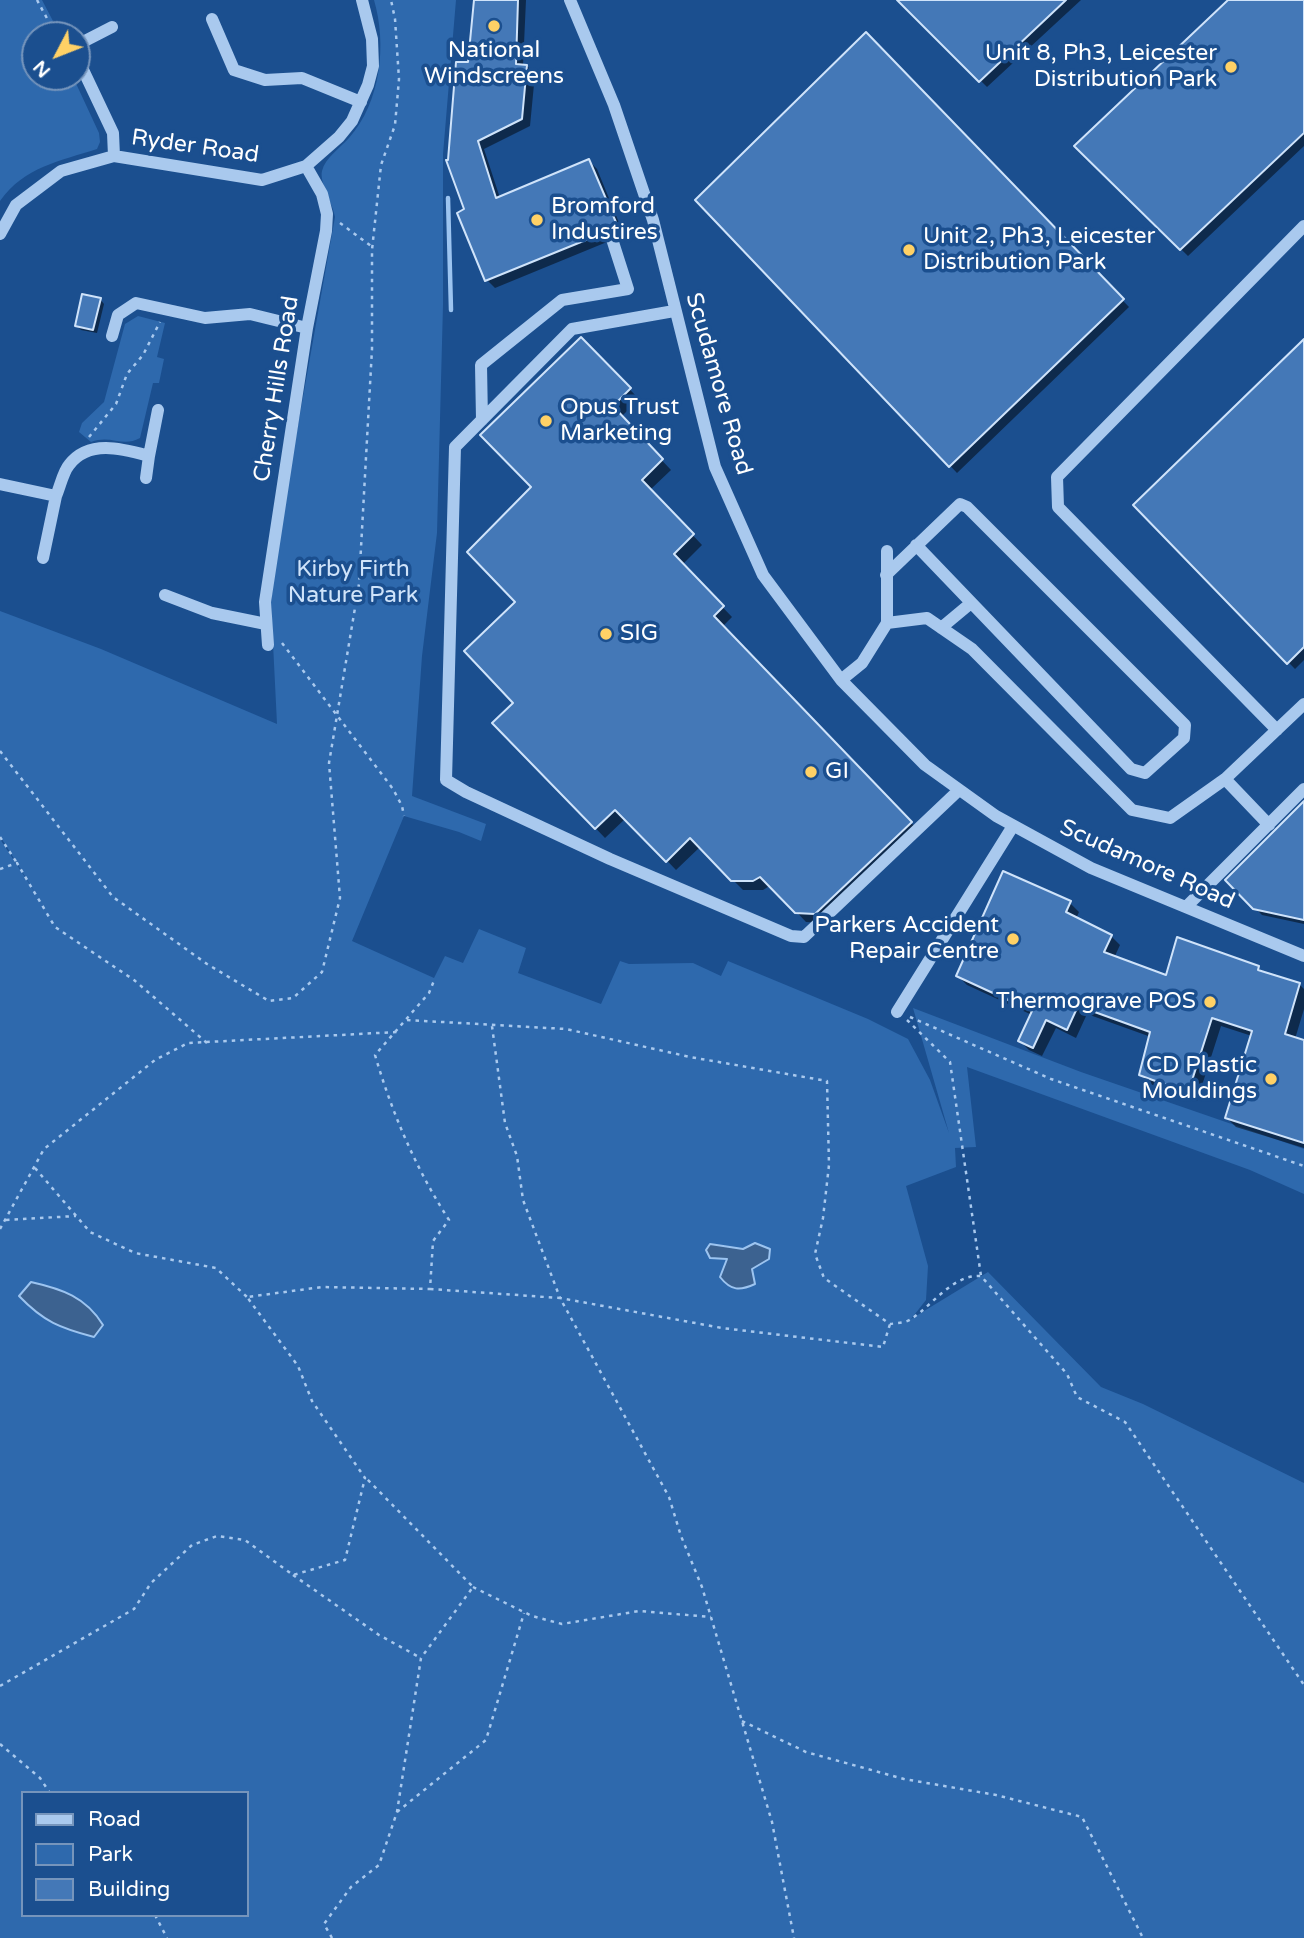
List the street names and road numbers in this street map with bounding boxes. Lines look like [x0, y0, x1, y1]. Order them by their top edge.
street label: Ryder Road [129, 124, 261, 170]
street label: Scudamore Road [679, 290, 757, 478]
street label: Cherry Hills Road [249, 294, 305, 484]
street label: Scudamore Road [1055, 814, 1239, 916]

